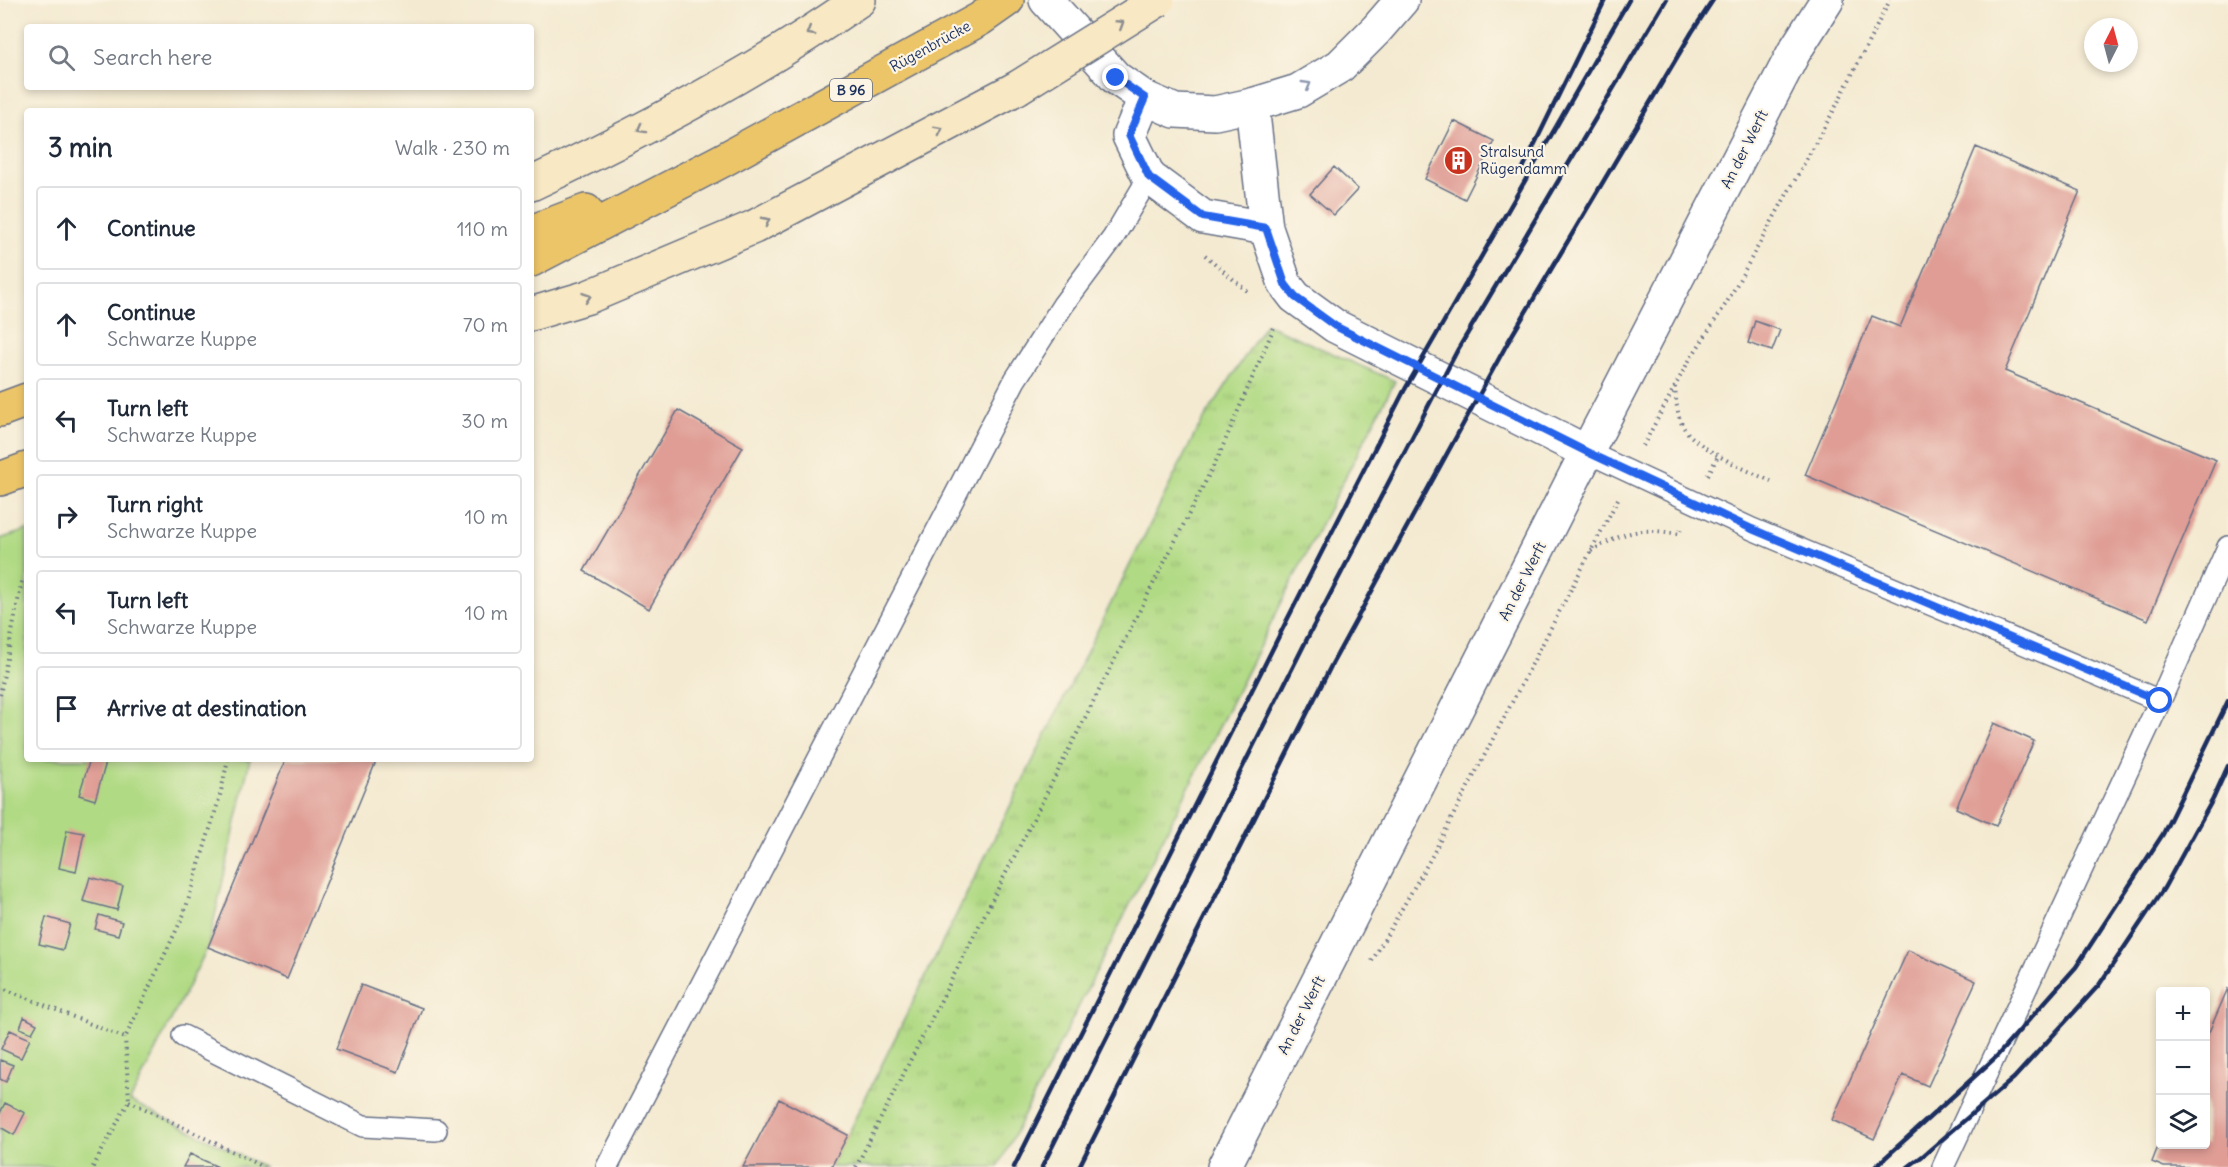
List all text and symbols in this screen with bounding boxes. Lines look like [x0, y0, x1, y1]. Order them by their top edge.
street label: Rügenbrücke [886, 16, 974, 76]
north arrow [2084, 18, 2138, 72]
one-way arrow [1114, 19, 1124, 31]
search box [24, 24, 534, 90]
one-way arrow [806, 24, 816, 36]
icon: search [45, 41, 78, 74]
text: Search here [93, 43, 212, 71]
route end [1102, 64, 1128, 90]
road number: B 96 [830, 79, 872, 101]
one-way arrow [1301, 81, 1311, 93]
street label: An der Werft [1716, 107, 1772, 191]
one-way arrow [637, 122, 648, 133]
one-way arrow [932, 126, 943, 137]
text: 3 min [48, 131, 113, 164]
text: Walk · 230 m [395, 135, 510, 160]
place label: Stralsund Rügendamm [1480, 142, 1567, 178]
building icon: Stralsund Rügendamm [1443, 144, 1475, 176]
icon: ahead [50, 212, 83, 245]
text: Continue [107, 214, 196, 242]
text: 110 m [457, 216, 508, 241]
one-way arrow [760, 217, 771, 228]
one-way arrow [581, 292, 592, 305]
text: Continue [107, 298, 196, 326]
icon: ahead [50, 308, 83, 341]
text: 70 m [463, 312, 508, 337]
text: Schwarze Kuppe [107, 326, 257, 351]
text: Turn left [107, 394, 188, 422]
icon: left [50, 404, 83, 437]
text: 30 m [461, 408, 508, 433]
text: Schwarze Kuppe [107, 422, 257, 447]
text: Turn right [107, 490, 203, 518]
icon: right [50, 500, 83, 533]
text: 10 m [465, 504, 508, 529]
text: Schwarze Kuppe [107, 518, 257, 543]
street label: An der Werft [1494, 539, 1550, 623]
text: Turn left [107, 586, 188, 614]
icon: left [50, 596, 83, 629]
text: 10 m [465, 600, 508, 625]
text: Schwarze Kuppe [107, 614, 257, 639]
route start [2146, 687, 2172, 713]
icon: arrive [50, 692, 83, 725]
text: Arrive at destination [107, 694, 307, 722]
street label: An der Werft [1273, 973, 1329, 1057]
map controls [2156, 987, 2210, 1149]
button: + [2156, 987, 2210, 1041]
button: − [2156, 1041, 2210, 1095]
button: layers [2156, 1095, 2210, 1149]

